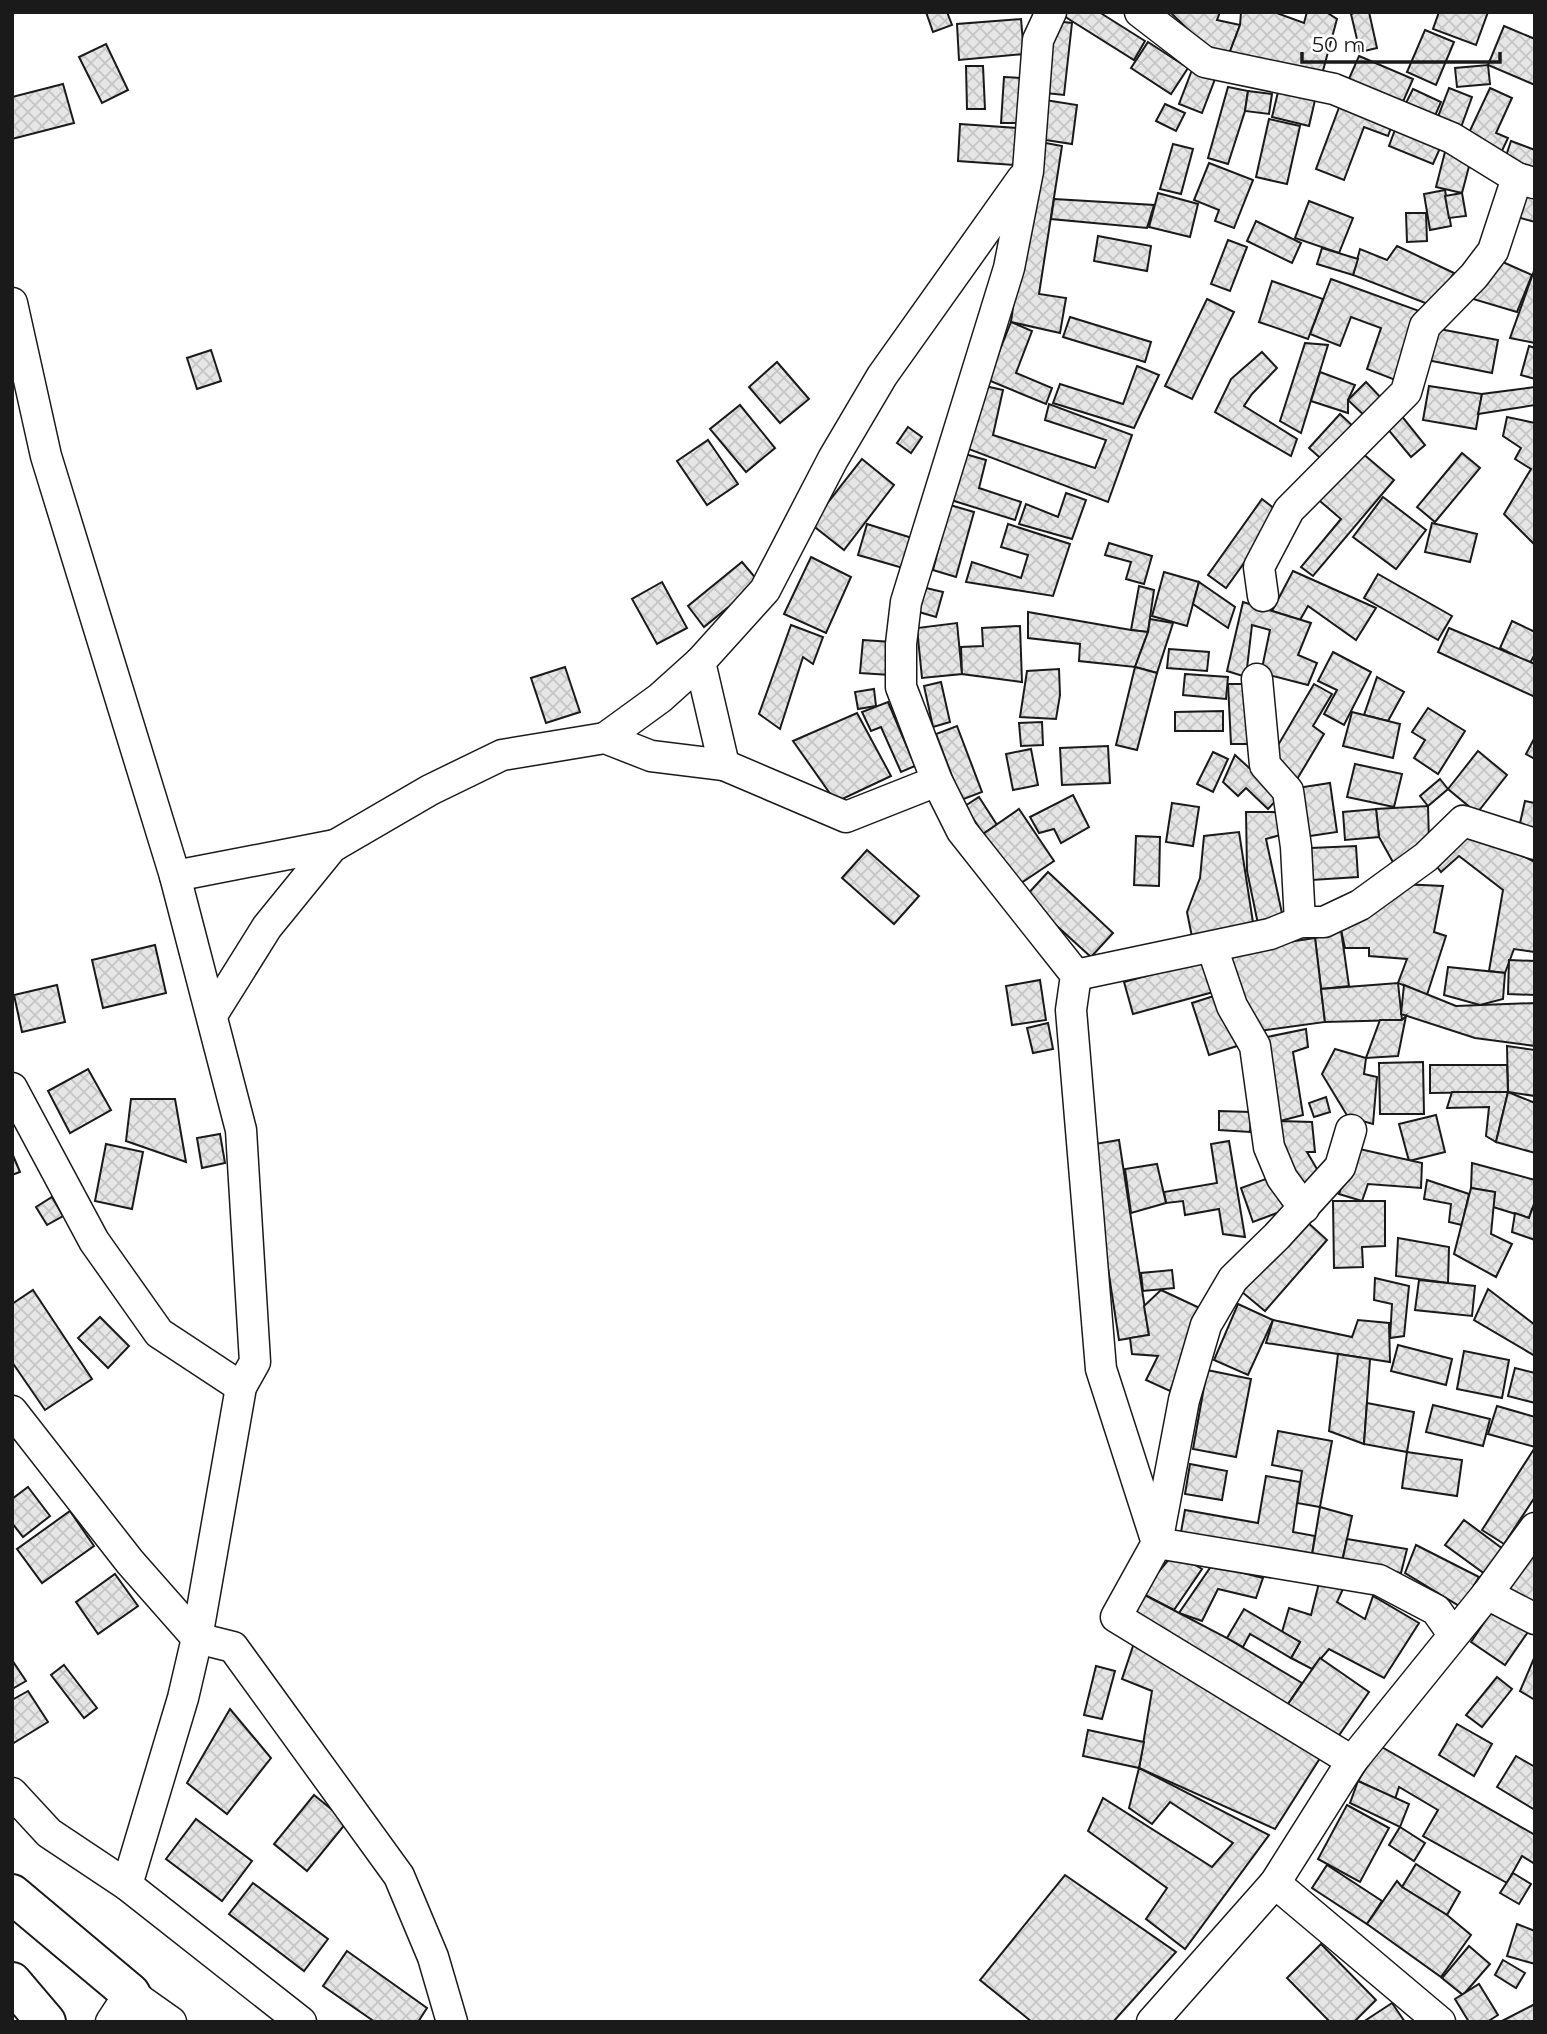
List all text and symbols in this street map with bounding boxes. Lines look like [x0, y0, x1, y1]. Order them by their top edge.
scale bar [1302, 21, 1500, 65]
text: 50 m [1312, 32, 1366, 57]

